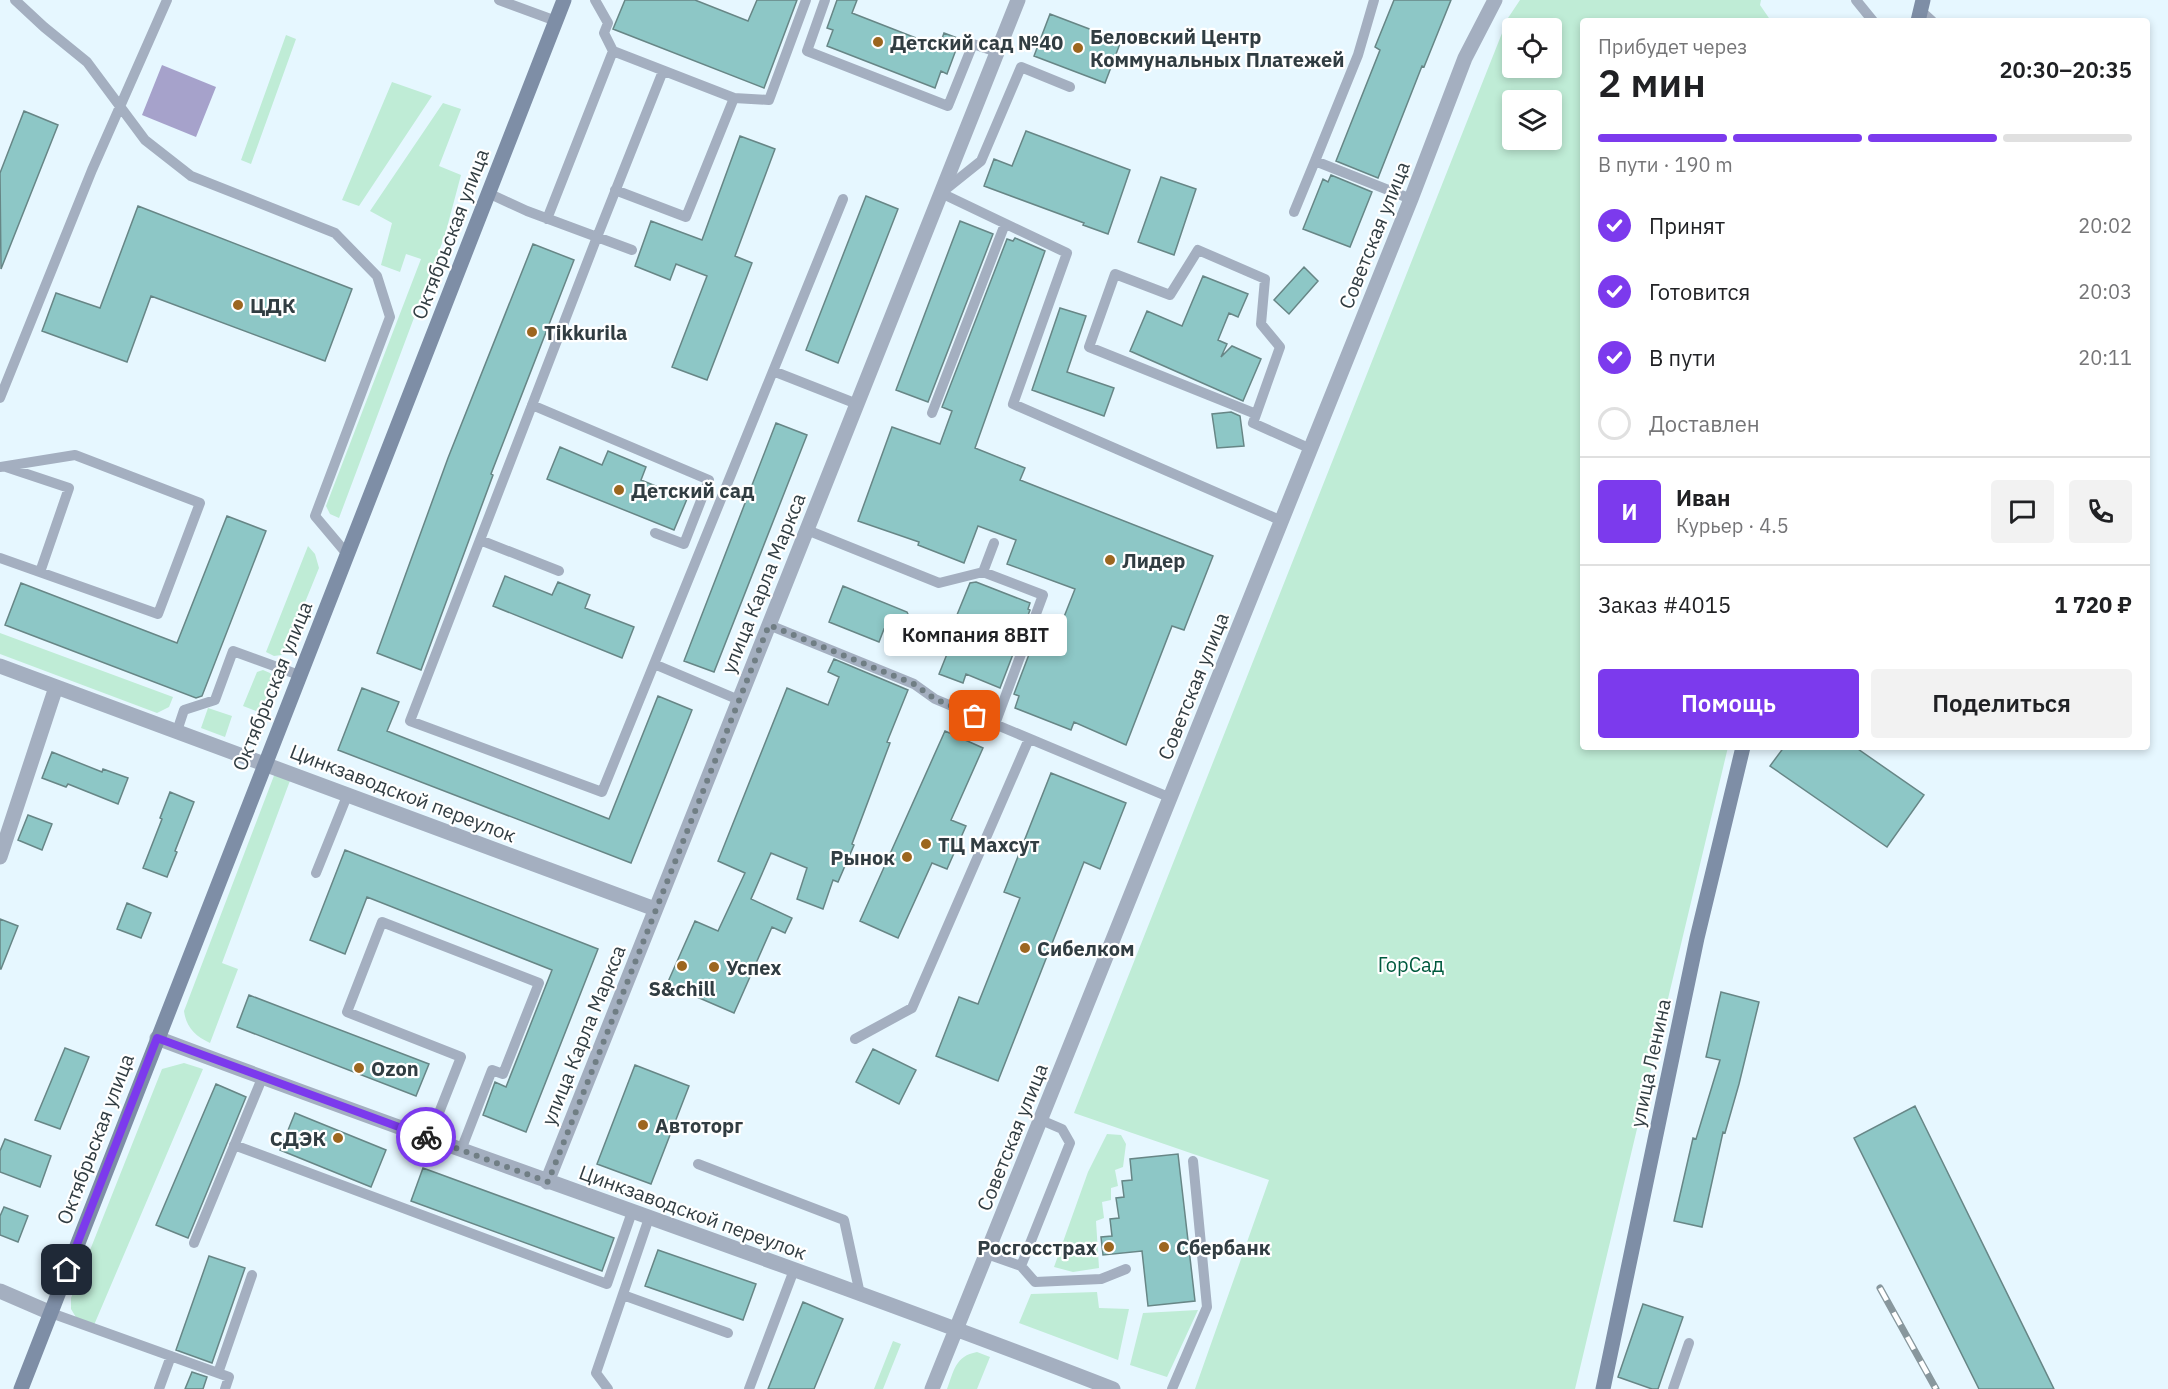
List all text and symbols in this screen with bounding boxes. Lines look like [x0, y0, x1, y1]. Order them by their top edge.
map controls [1502, 18, 1562, 150]
button: locate [1502, 18, 1562, 78]
place label: Беловский Центр Коммунальных Платежей [1090, 23, 1344, 73]
place label: Детский сад №40 [890, 29, 1063, 56]
text: Прибудет через [1598, 33, 1747, 60]
marker: Детский сад №40 [871, 35, 885, 49]
marker: Беловский Центр Коммунальных Платежей [1071, 41, 1085, 55]
text: 20:30–20:35 [1999, 55, 2132, 84]
text: 2 мин [1598, 57, 1706, 108]
button: layers [1502, 90, 1562, 150]
street label: Октябрьская улица [405, 144, 495, 323]
text: В пути · 190 m [1598, 151, 1733, 178]
street label: Советская улица [1332, 157, 1416, 313]
icon: check [1598, 209, 1631, 242]
text: Принят [1649, 211, 1725, 240]
text: 20:02 [2078, 212, 2132, 239]
icon: check [1598, 275, 1631, 308]
text: Готовится [1649, 277, 1750, 306]
text: 20:03 [2078, 278, 2132, 305]
place label: ЦДК [250, 292, 295, 319]
marker: ЦДК [231, 298, 245, 312]
place label: Tikkurila [544, 319, 627, 346]
marker: Tikkurila [525, 325, 539, 339]
icon: check [1598, 341, 1631, 374]
text: В пути [1649, 343, 1716, 372]
text: 20:11 [2078, 344, 2132, 371]
text: Доставлен [1649, 409, 1760, 438]
place label: Детский сад [631, 477, 754, 504]
button: chat [1991, 480, 2054, 543]
button: phone [2069, 480, 2132, 543]
marker: Детский сад [612, 483, 626, 497]
text: Иван [1676, 483, 1731, 512]
street label: улица Карла Маркса [714, 489, 812, 677]
text: И [1622, 497, 1637, 526]
text: Курьер · 4.5 [1676, 512, 1789, 539]
place label: Лидер [1122, 547, 1185, 574]
marker: Лидер [1103, 553, 1117, 567]
text: Заказ #4015 [1598, 590, 1731, 619]
text: 1 720 ₽ [2054, 590, 2132, 619]
street label: Октябрьская улица [226, 597, 318, 775]
street label: Советская улица [1151, 608, 1235, 764]
callout: Компания 8BIT [884, 614, 1066, 656]
text: Компания 8BIT [902, 621, 1049, 648]
button: Помощь [1598, 669, 1859, 738]
button: Поделиться [1871, 669, 2132, 738]
pin [949, 690, 1000, 741]
icon: bag [958, 699, 991, 732]
street label: Цинкзаводской переулок [286, 737, 520, 849]
place label: ТЦ Махсут [938, 831, 1040, 858]
marker: ТЦ Махсут [919, 837, 933, 851]
place label: Рынок [830, 844, 895, 871]
marker: Рынок [900, 850, 914, 864]
place label: Сибелком [1037, 935, 1134, 962]
street label: улица Карла Маркса [534, 941, 632, 1129]
marker: Сибелком [1018, 941, 1032, 955]
park label: ГорСад [1378, 951, 1444, 978]
place label: Успех [726, 954, 781, 981]
marker: S&chill [675, 959, 689, 973]
marker: Успех [707, 960, 721, 974]
place label: S&chill [649, 975, 715, 1002]
street label: улица Ленина [1623, 996, 1677, 1130]
street label: Октябрьская улица [50, 1049, 140, 1228]
place label: Ozon [371, 1055, 419, 1082]
street label: Советская улица [970, 1059, 1054, 1215]
marker: Ozon [352, 1061, 366, 1075]
courier [396, 1107, 456, 1167]
place label: Автоторг [655, 1112, 743, 1139]
marker: Автоторг [636, 1118, 650, 1132]
icon: bike [410, 1121, 443, 1154]
place label: СДЭК [270, 1125, 326, 1152]
marker: СДЭК [331, 1131, 345, 1145]
street label: Цинкзаводской переулок [575, 1158, 811, 1266]
place label: Росгосстрах [977, 1234, 1097, 1261]
place label: Сбербанк [1176, 1234, 1271, 1261]
marker: Росгосстрах [1102, 1240, 1116, 1254]
marker: Сбербанк [1157, 1240, 1171, 1254]
pin [41, 1244, 92, 1295]
icon: home [50, 1253, 83, 1286]

